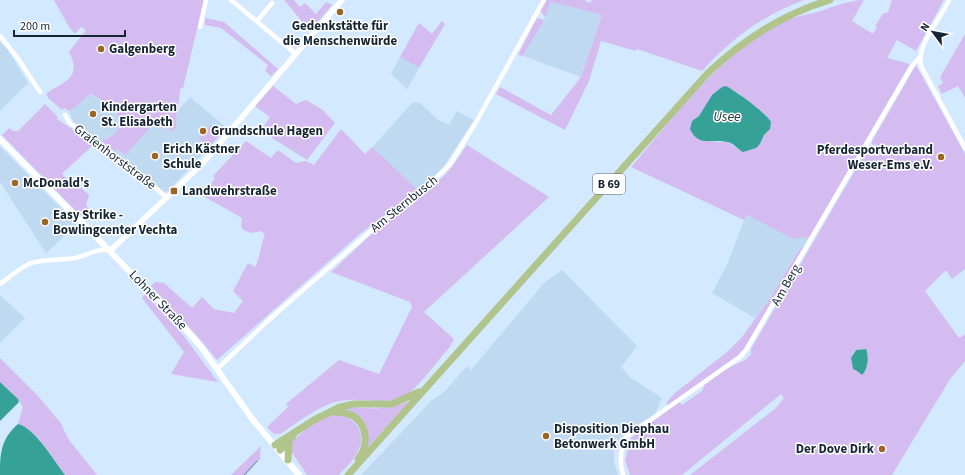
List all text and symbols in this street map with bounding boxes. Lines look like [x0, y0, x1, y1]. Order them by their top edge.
marker: Gedenkstätte für die Menschenwürde [335, 7, 345, 17]
scale bar [14, 12, 125, 38]
north arrow [913, 12, 953, 52]
place label: Gedenkstätte für die Menschenwürde [283, 17, 398, 50]
text: 200 m [20, 18, 50, 35]
text: N [917, 20, 933, 34]
place label: Galgenberg [109, 40, 175, 58]
marker: Galgenberg [96, 44, 106, 54]
place label: Kindergarten St. Elisabeth [101, 98, 177, 131]
water label: Usee [713, 107, 741, 127]
marker: Kindergarten St. Elisabeth [88, 109, 98, 119]
street label: Grafenhorststraße [70, 120, 160, 194]
place label: Grundschule Hagen [211, 122, 323, 140]
marker: Grundschule Hagen [198, 126, 208, 136]
place label: Erich Kästner Schule [163, 140, 240, 173]
place label: Pferdesportverband Weser-Ems e.V. [817, 141, 933, 174]
marker: Erich Kästner Schule [150, 151, 160, 161]
marker: Pferdesportverband Weser-Ems e.V. [936, 152, 946, 162]
street label: Am Sternbusch [366, 171, 442, 237]
place label: McDonald's [23, 174, 90, 192]
road number: B 69 [593, 174, 625, 194]
marker: McDonald's [10, 178, 20, 188]
place label: Landwehrstraße [182, 182, 277, 200]
marker: Landwehrstraße [169, 186, 179, 196]
place label: Easy Strike - Bowlingcenter Vechta [53, 206, 178, 239]
marker: Easy Strike - Bowlingcenter Vechta [40, 217, 50, 227]
street label: Am Berg [767, 260, 805, 309]
street label: Lohner Straße [125, 266, 191, 334]
place label: Disposition Diephau Betonwerk GmbH [554, 420, 669, 453]
marker: Disposition Diephau Betonwerk GmbH [541, 431, 551, 441]
place label: Der Dove Dirk [796, 440, 875, 458]
marker: Der Dove Dirk [877, 444, 887, 454]

